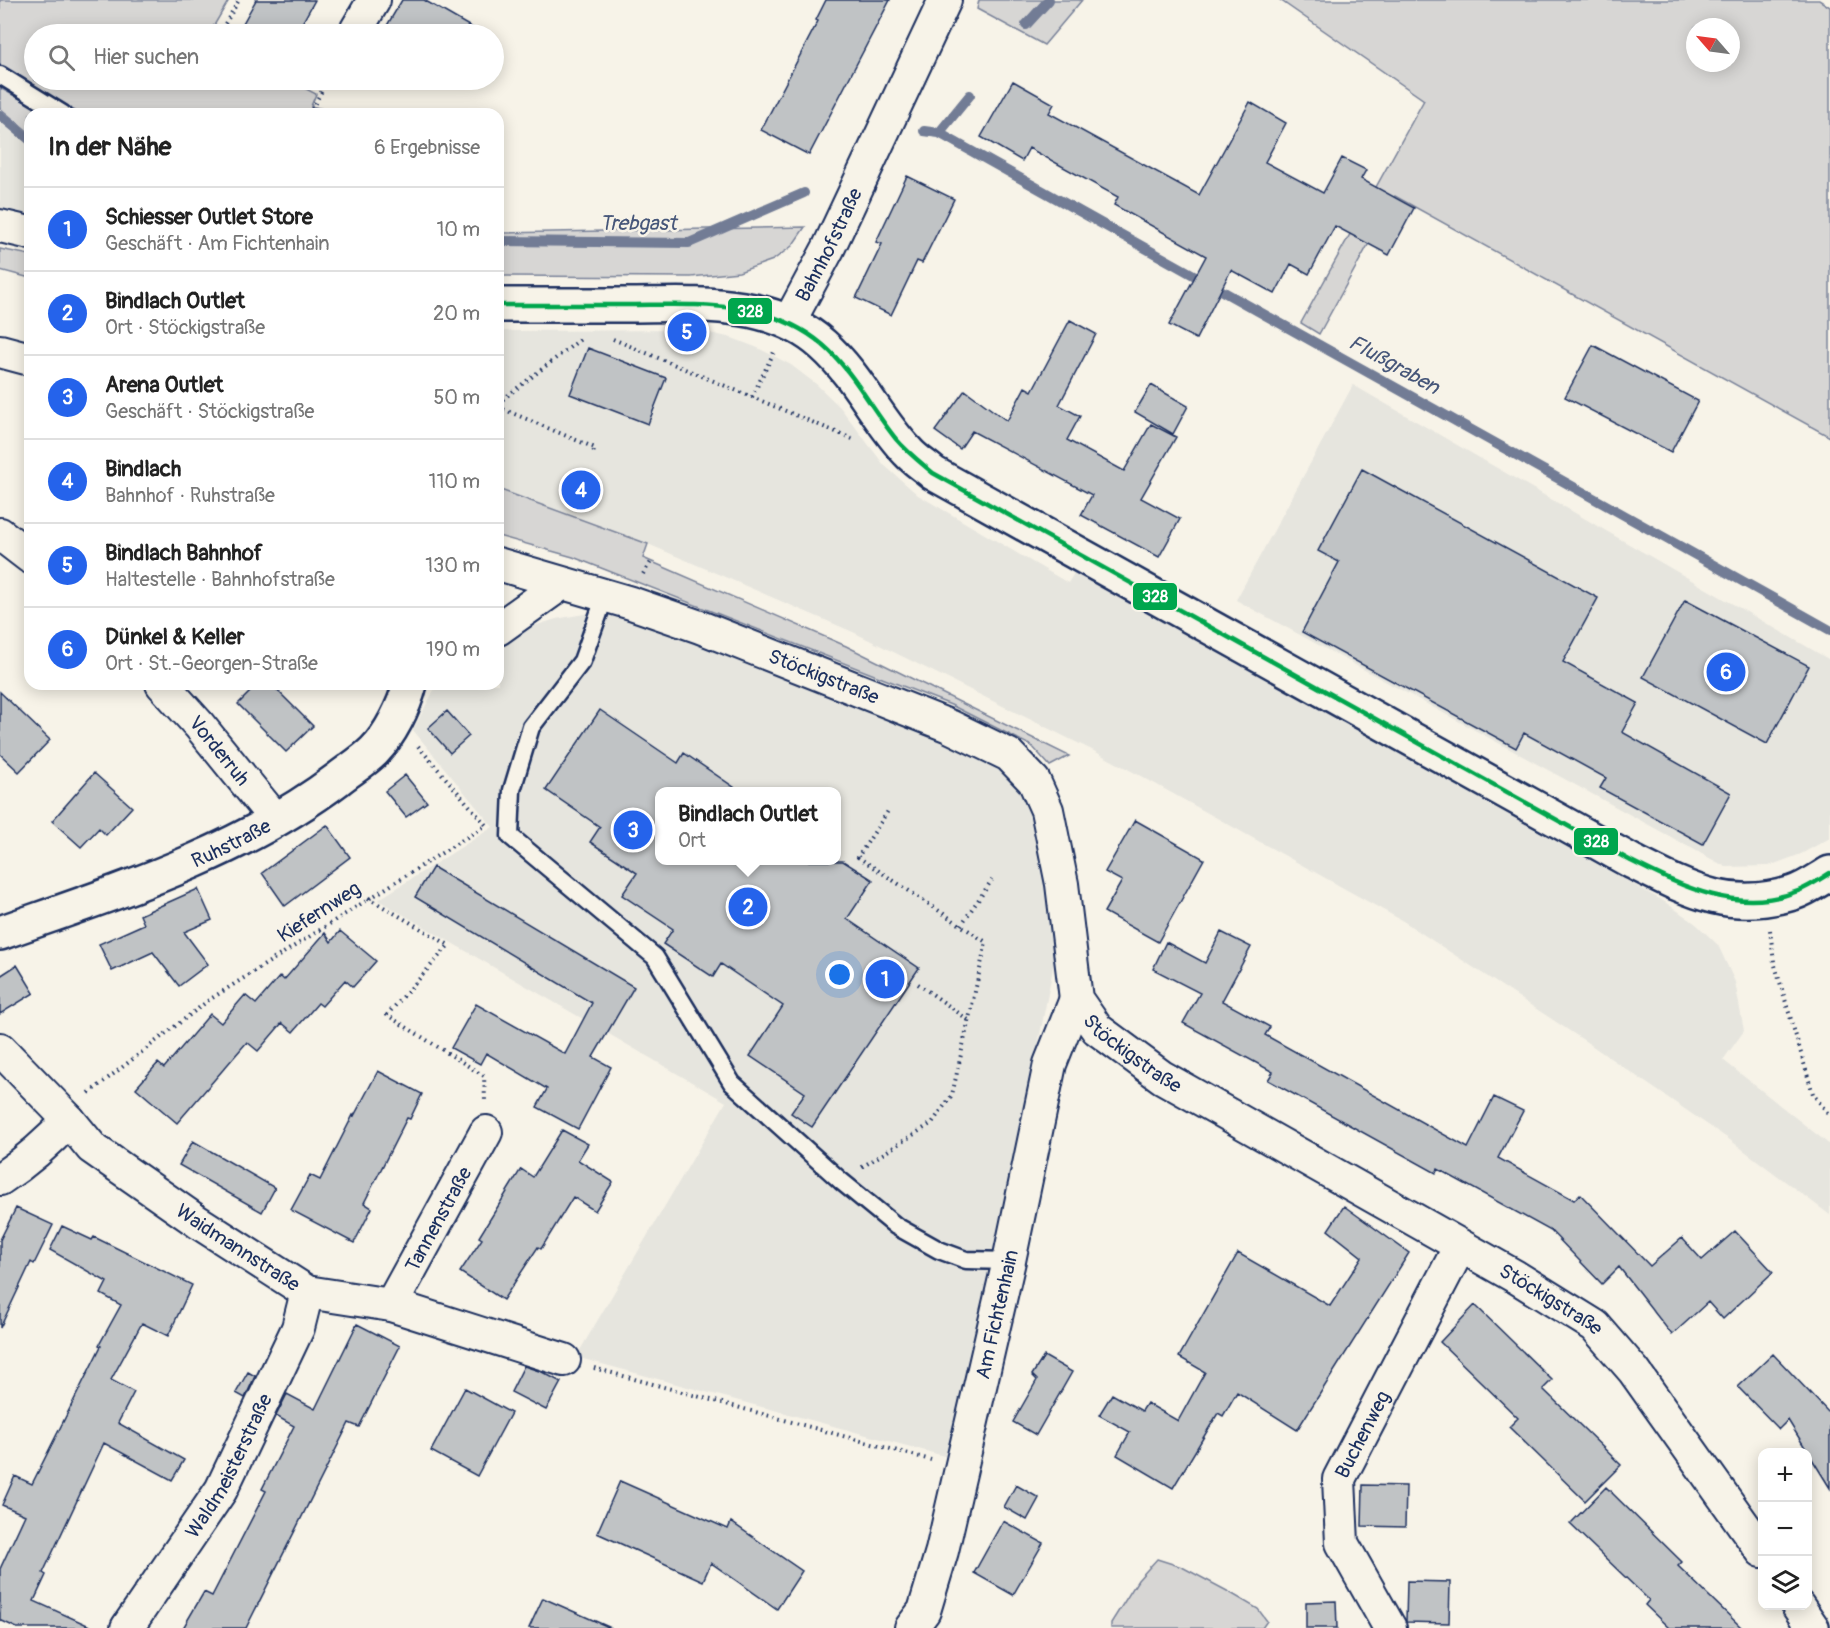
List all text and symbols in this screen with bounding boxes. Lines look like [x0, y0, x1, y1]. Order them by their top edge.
north arrow [1686, 18, 1740, 72]
search box [24, 24, 504, 90]
icon: search [45, 41, 78, 74]
text: Hier suchen [93, 43, 199, 71]
text: In der Nähe [48, 131, 171, 163]
text: 6 Ergebnisse [374, 135, 480, 160]
street label: Bahnhofstraße [790, 184, 868, 306]
text: Schiesser Outlet Store [105, 203, 313, 231]
water label: Trebgast [600, 210, 679, 237]
text: 1 [64, 217, 71, 242]
text: 10 m [436, 217, 480, 242]
text: Geschäft · Am Fichtenhain [105, 231, 329, 256]
text: Bindlach Outlet [105, 287, 245, 315]
line badge: 328 [727, 297, 773, 325]
text: 2 [62, 301, 73, 326]
text: 20 m [433, 301, 480, 326]
text: 328 [737, 302, 763, 322]
pin: 5 [668, 310, 706, 354]
text: Ort · Stöckigstraße [105, 315, 265, 340]
water label: Flußgraben [1344, 329, 1445, 401]
text: Arena Outlet [105, 371, 223, 399]
text: 3 [62, 385, 73, 410]
text: 50 m [433, 385, 480, 410]
text: Geschäft · Stöckigstraße [105, 399, 314, 424]
text: Bindlach [105, 455, 181, 483]
pin: 4 [562, 468, 600, 512]
text: 4 [62, 469, 73, 494]
text: 110 m [429, 469, 480, 494]
text: Bahnhof · Ruhstraße [105, 483, 275, 508]
text: Bindlach Bahnhof [105, 539, 263, 567]
text: 5 [62, 553, 73, 578]
text: 130 m [425, 553, 480, 578]
text: Haltestelle · Bahnhofstraße [105, 567, 335, 592]
line badge: 328 [1132, 582, 1178, 611]
text: 328 [1142, 587, 1168, 607]
text: Dünkel & Keller [105, 623, 245, 651]
text: 6 [62, 637, 73, 662]
text: 190 m [426, 637, 480, 662]
street label: Stöckigstraße [765, 643, 883, 710]
pin: 6 [1706, 650, 1746, 694]
text: Ort · St.-Georgen-Straße [105, 651, 318, 676]
street label: Vorderruh [184, 710, 256, 791]
popup [655, 787, 841, 865]
text: Bindlach Outlet [678, 800, 818, 828]
pin: 3 [614, 808, 652, 852]
street label: Ruhstraße [187, 813, 275, 873]
line badge: 328 [1573, 827, 1619, 856]
text: Ort [678, 828, 706, 853]
text: 328 [1583, 832, 1609, 852]
street label: Kiefernweg [273, 876, 365, 948]
pin: 2 [728, 884, 768, 930]
pin: 1 [866, 956, 904, 1002]
your location [825, 960, 854, 989]
street label: Stöckigstraße [1078, 1009, 1186, 1098]
street label: Tannenstraße [399, 1162, 477, 1276]
street label: Waidmannstraße [171, 1198, 305, 1297]
street label: Am Fichtenhain [970, 1247, 1024, 1381]
street label: Stöckigstraße [1495, 1258, 1609, 1340]
street label: Buchenweg [1329, 1386, 1395, 1482]
street label: Waldmeisterstraße [180, 1389, 278, 1543]
map controls [1758, 1448, 1812, 1610]
button: + [1758, 1448, 1812, 1502]
button: − [1758, 1502, 1812, 1556]
button: layers [1758, 1556, 1812, 1610]

